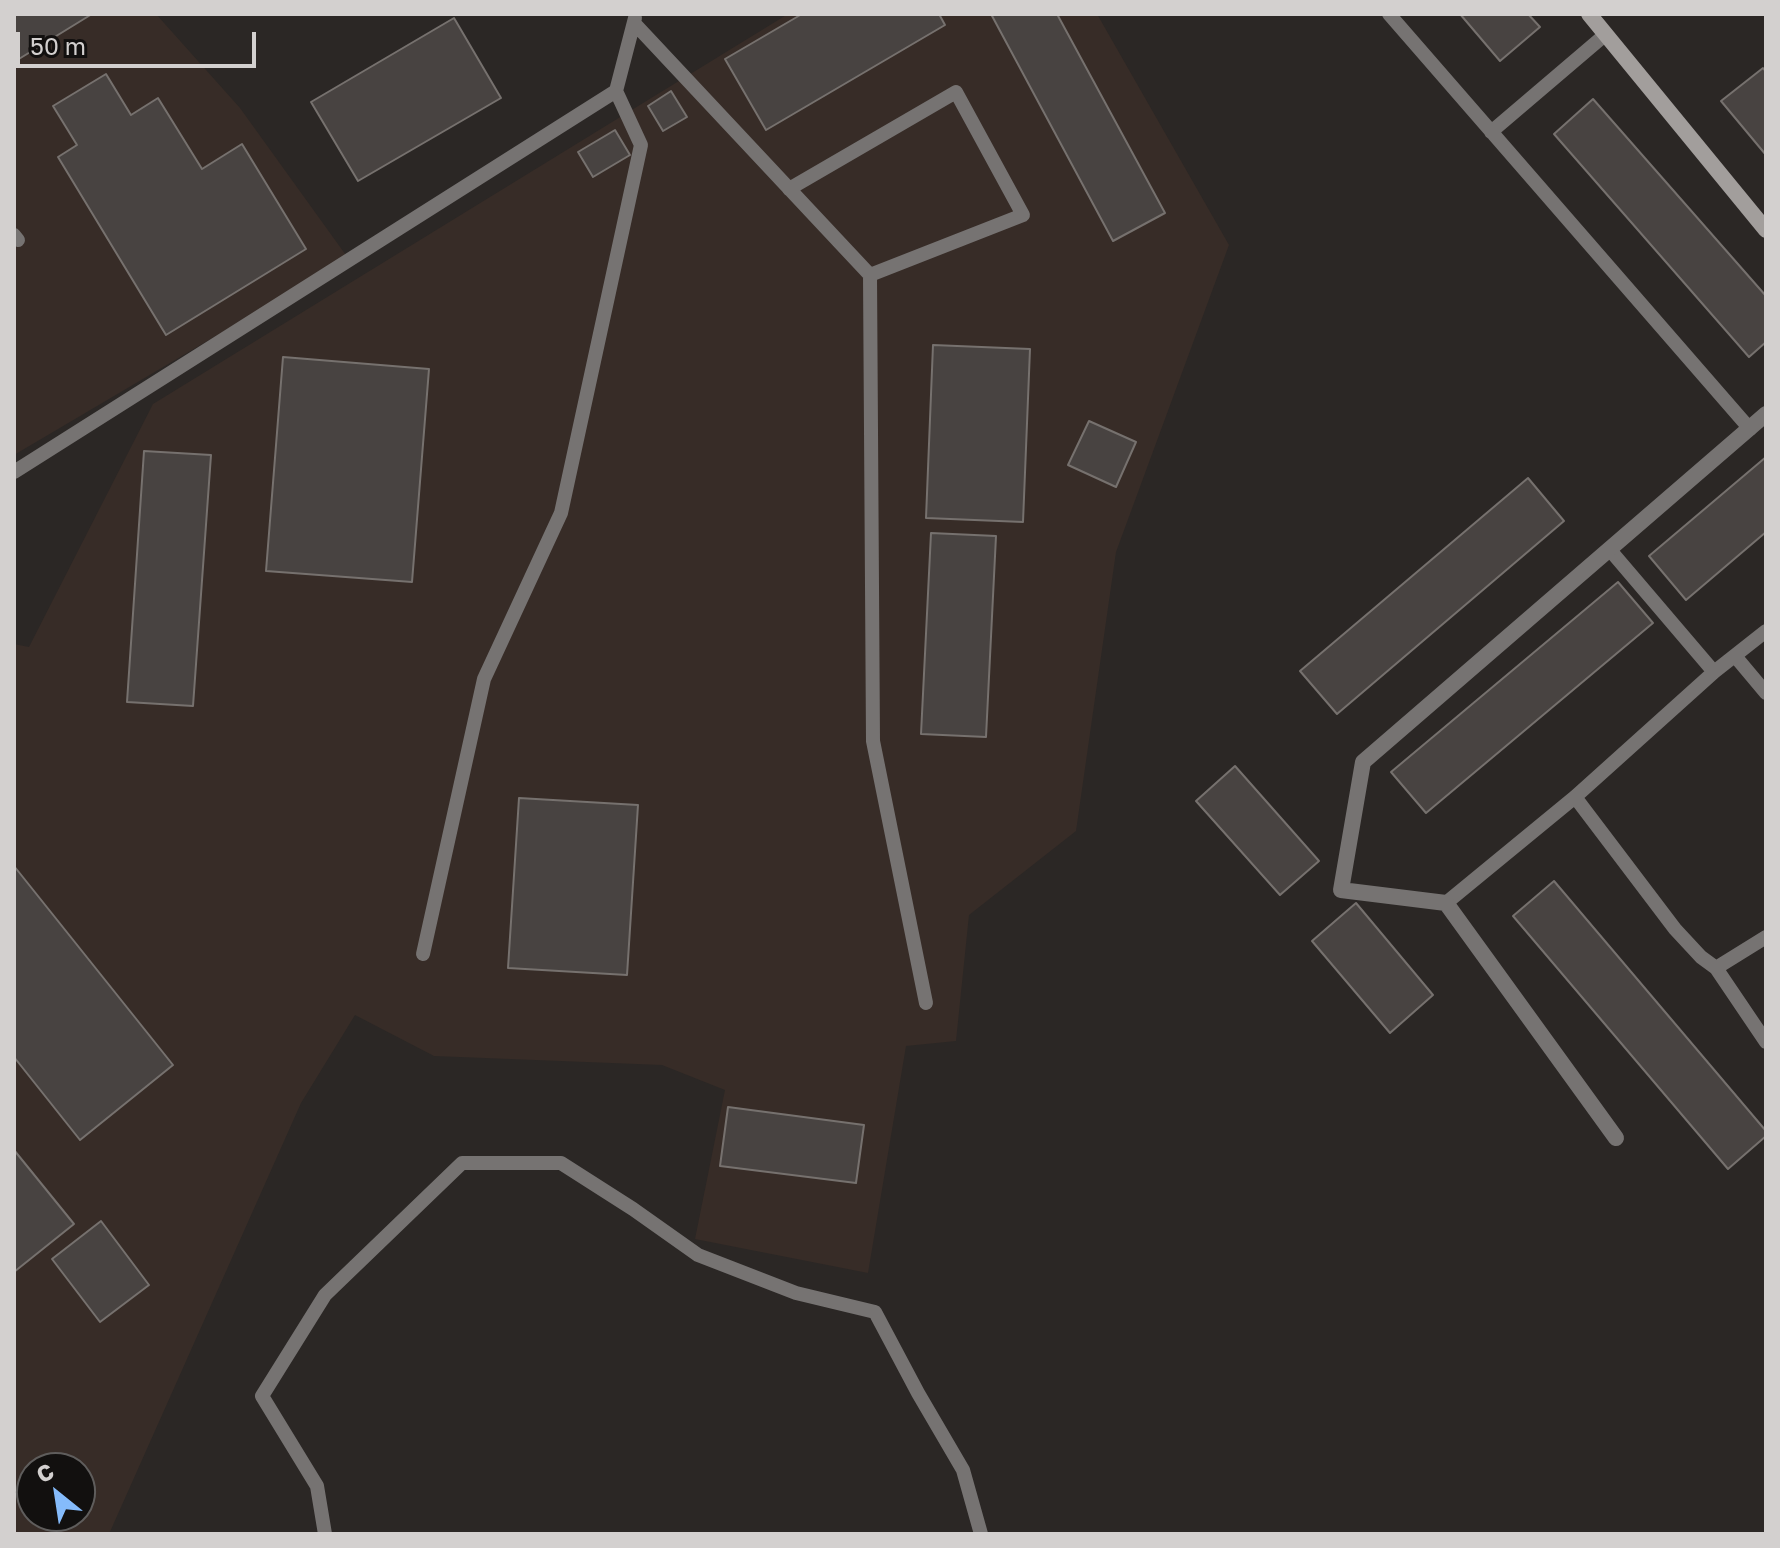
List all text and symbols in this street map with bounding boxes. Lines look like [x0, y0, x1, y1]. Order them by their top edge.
scale bar [20, 16, 260, 66]
text: 50 m [30, 31, 86, 60]
north arrow [16, 1452, 96, 1532]
text: С [31, 1457, 58, 1488]

